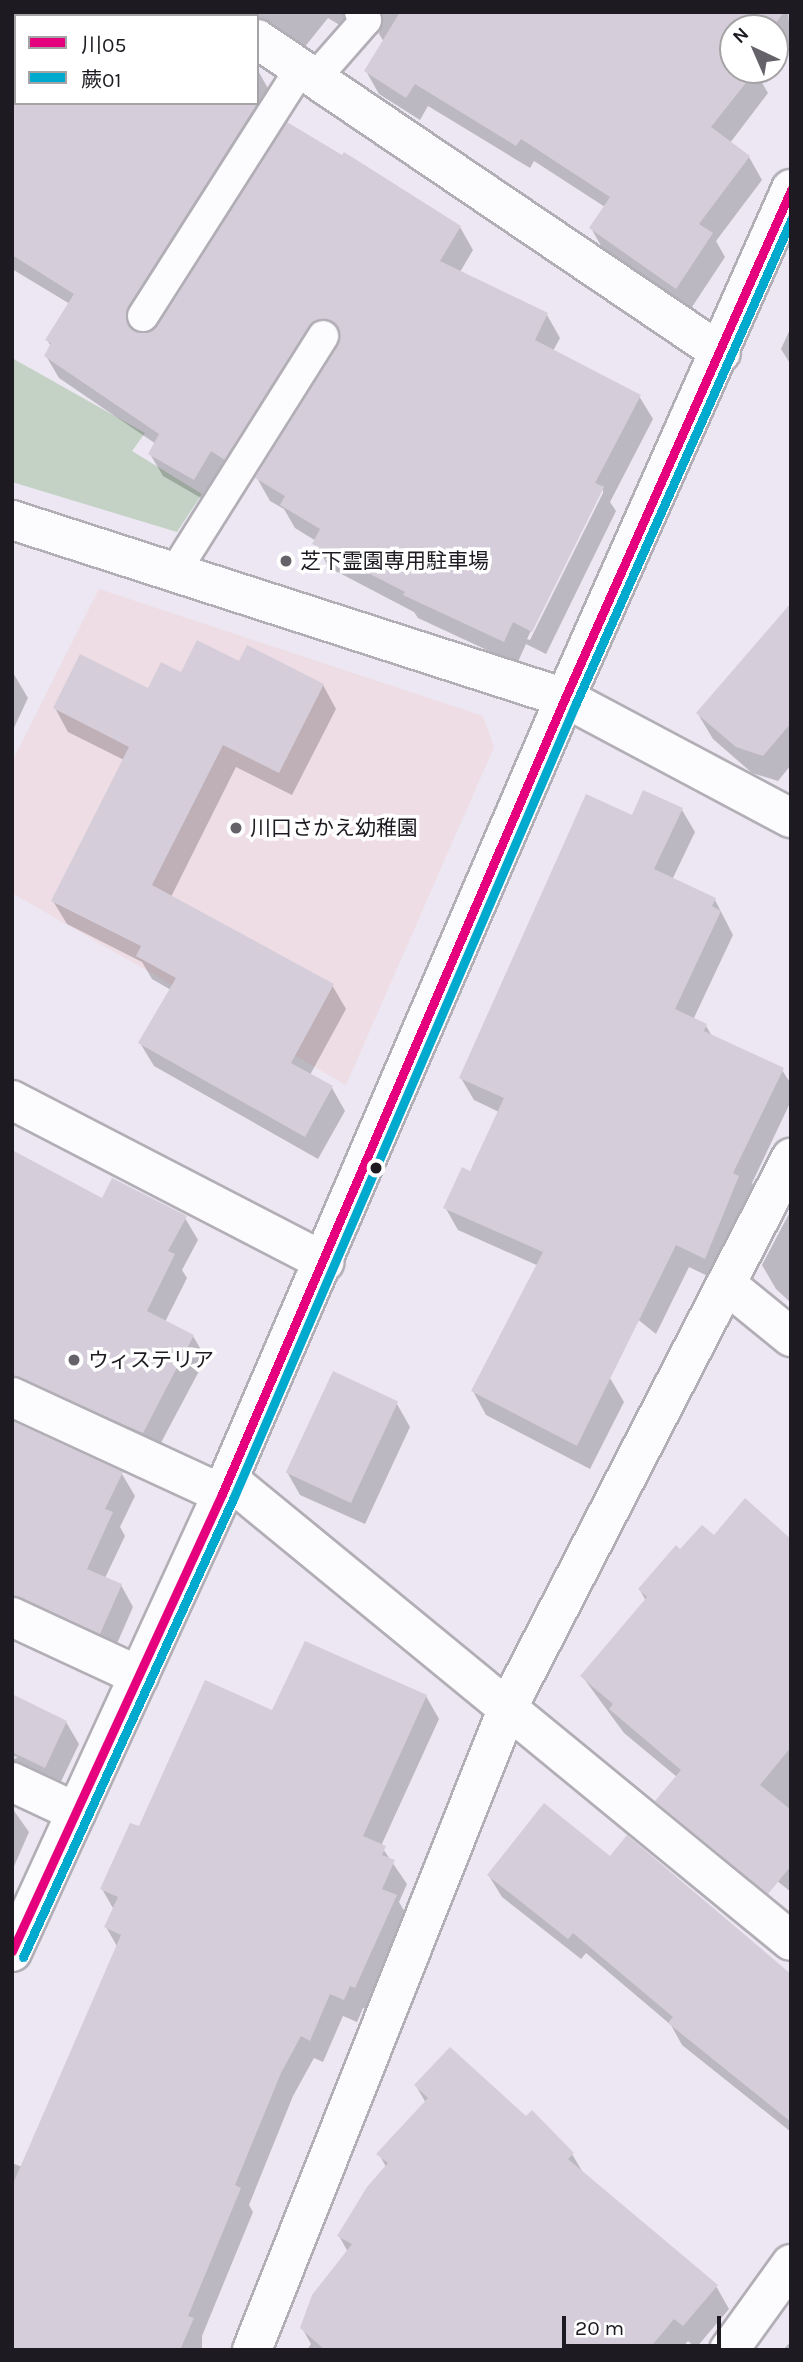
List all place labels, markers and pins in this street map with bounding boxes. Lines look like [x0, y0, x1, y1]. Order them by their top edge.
place label: 芝下霊園専用駐車場 [300, 548, 489, 574]
marker: 芝下霊園専用駐車場 [278, 553, 294, 569]
place label: 川口さかえ幼稚園 [250, 815, 418, 841]
marker: 川口さかえ幼稚園 [228, 820, 244, 836]
unlabelled marker [369, 1161, 383, 1175]
place label: ウィステリア [88, 1347, 214, 1373]
marker: ウィステリア [66, 1352, 82, 1368]

